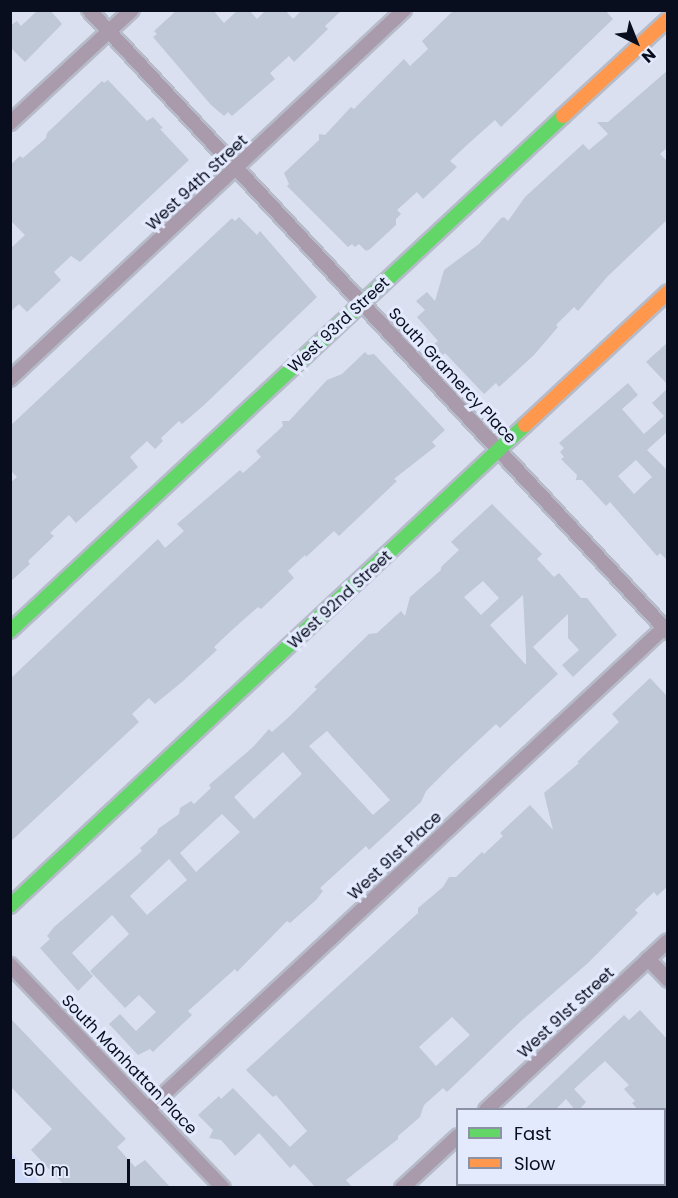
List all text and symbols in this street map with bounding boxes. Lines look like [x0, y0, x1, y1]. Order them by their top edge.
north arrow [606, 12, 666, 72]
text: N [636, 43, 661, 68]
street label: West 94th Street [142, 131, 252, 235]
street label: West 93rd Street [284, 273, 394, 377]
street label: South Gramercy Place [384, 304, 520, 448]
street label: West 92nd Street [284, 547, 396, 653]
street label: West 91st Place [344, 808, 446, 904]
street label: West 91st Street [514, 964, 618, 1062]
street label: South Manhattan Place [57, 991, 201, 1139]
legend [456, 1108, 666, 1186]
text: Fast [514, 1121, 551, 1146]
scale bar [15, 1147, 134, 1185]
text: Slow [514, 1151, 555, 1176]
text: 50 m [23, 1157, 69, 1182]

